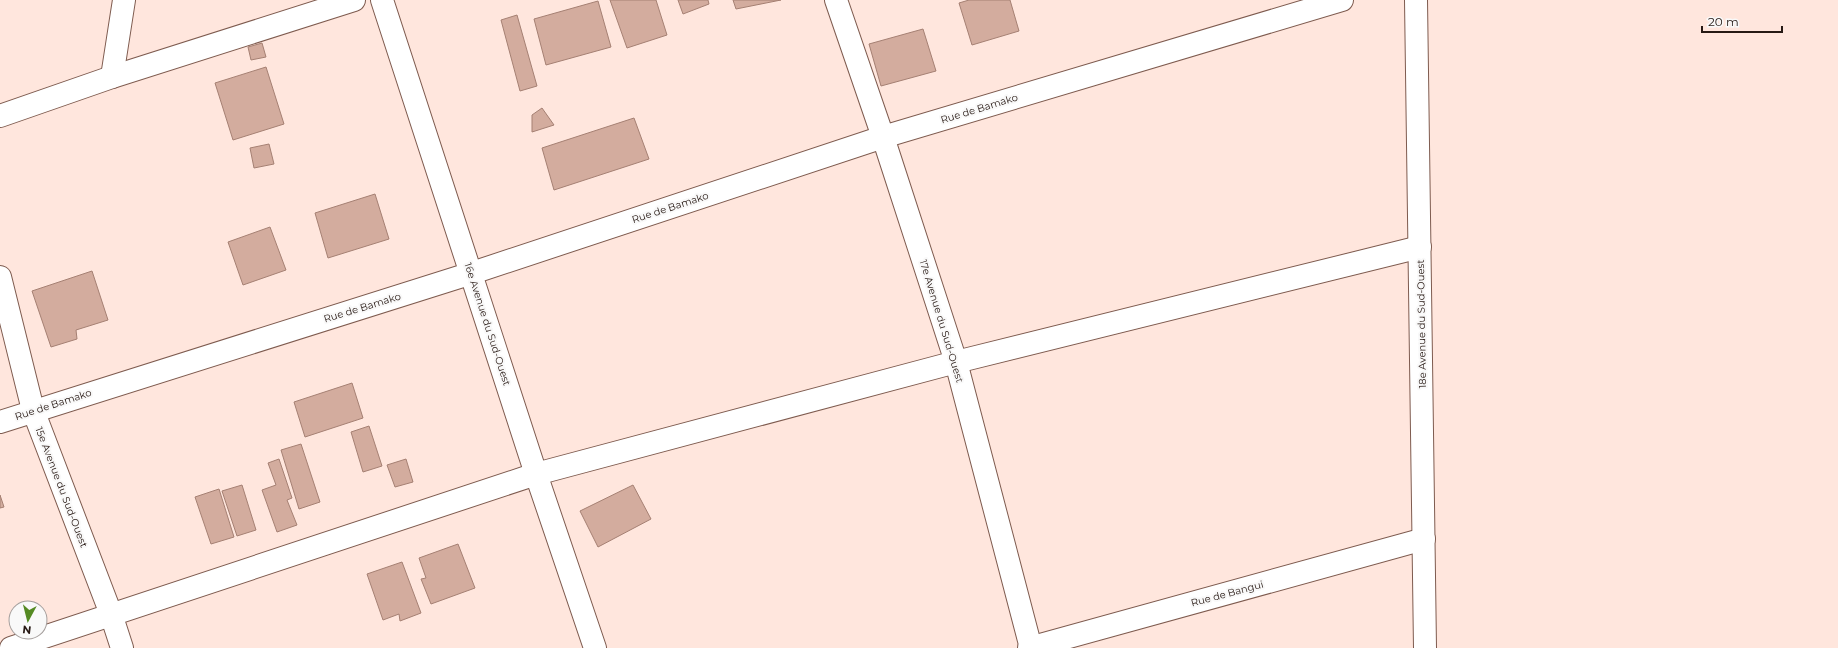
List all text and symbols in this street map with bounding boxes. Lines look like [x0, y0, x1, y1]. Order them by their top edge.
scale bar [1702, 8, 1782, 34]
text: 20 m [1708, 14, 1739, 29]
street label: Rue de Bamako [939, 91, 1019, 126]
street label: Rue de Bamako [630, 189, 710, 226]
street label: 17e Avenue du Sud-Ouest [917, 258, 966, 384]
street label: 18e Avenue du Sud-Ouest [1414, 259, 1429, 388]
street label: 16e Avenue du Sud-Ouest [461, 261, 514, 387]
street label: Rue de Bamako [322, 290, 402, 325]
street label: Rue de Bamako [13, 386, 93, 423]
street label: 15e Avenue du Sud-Ouest [33, 425, 91, 549]
street label: Rue de Bangui [1189, 578, 1265, 609]
north arrow [8, 600, 48, 640]
text: N [22, 622, 32, 637]

